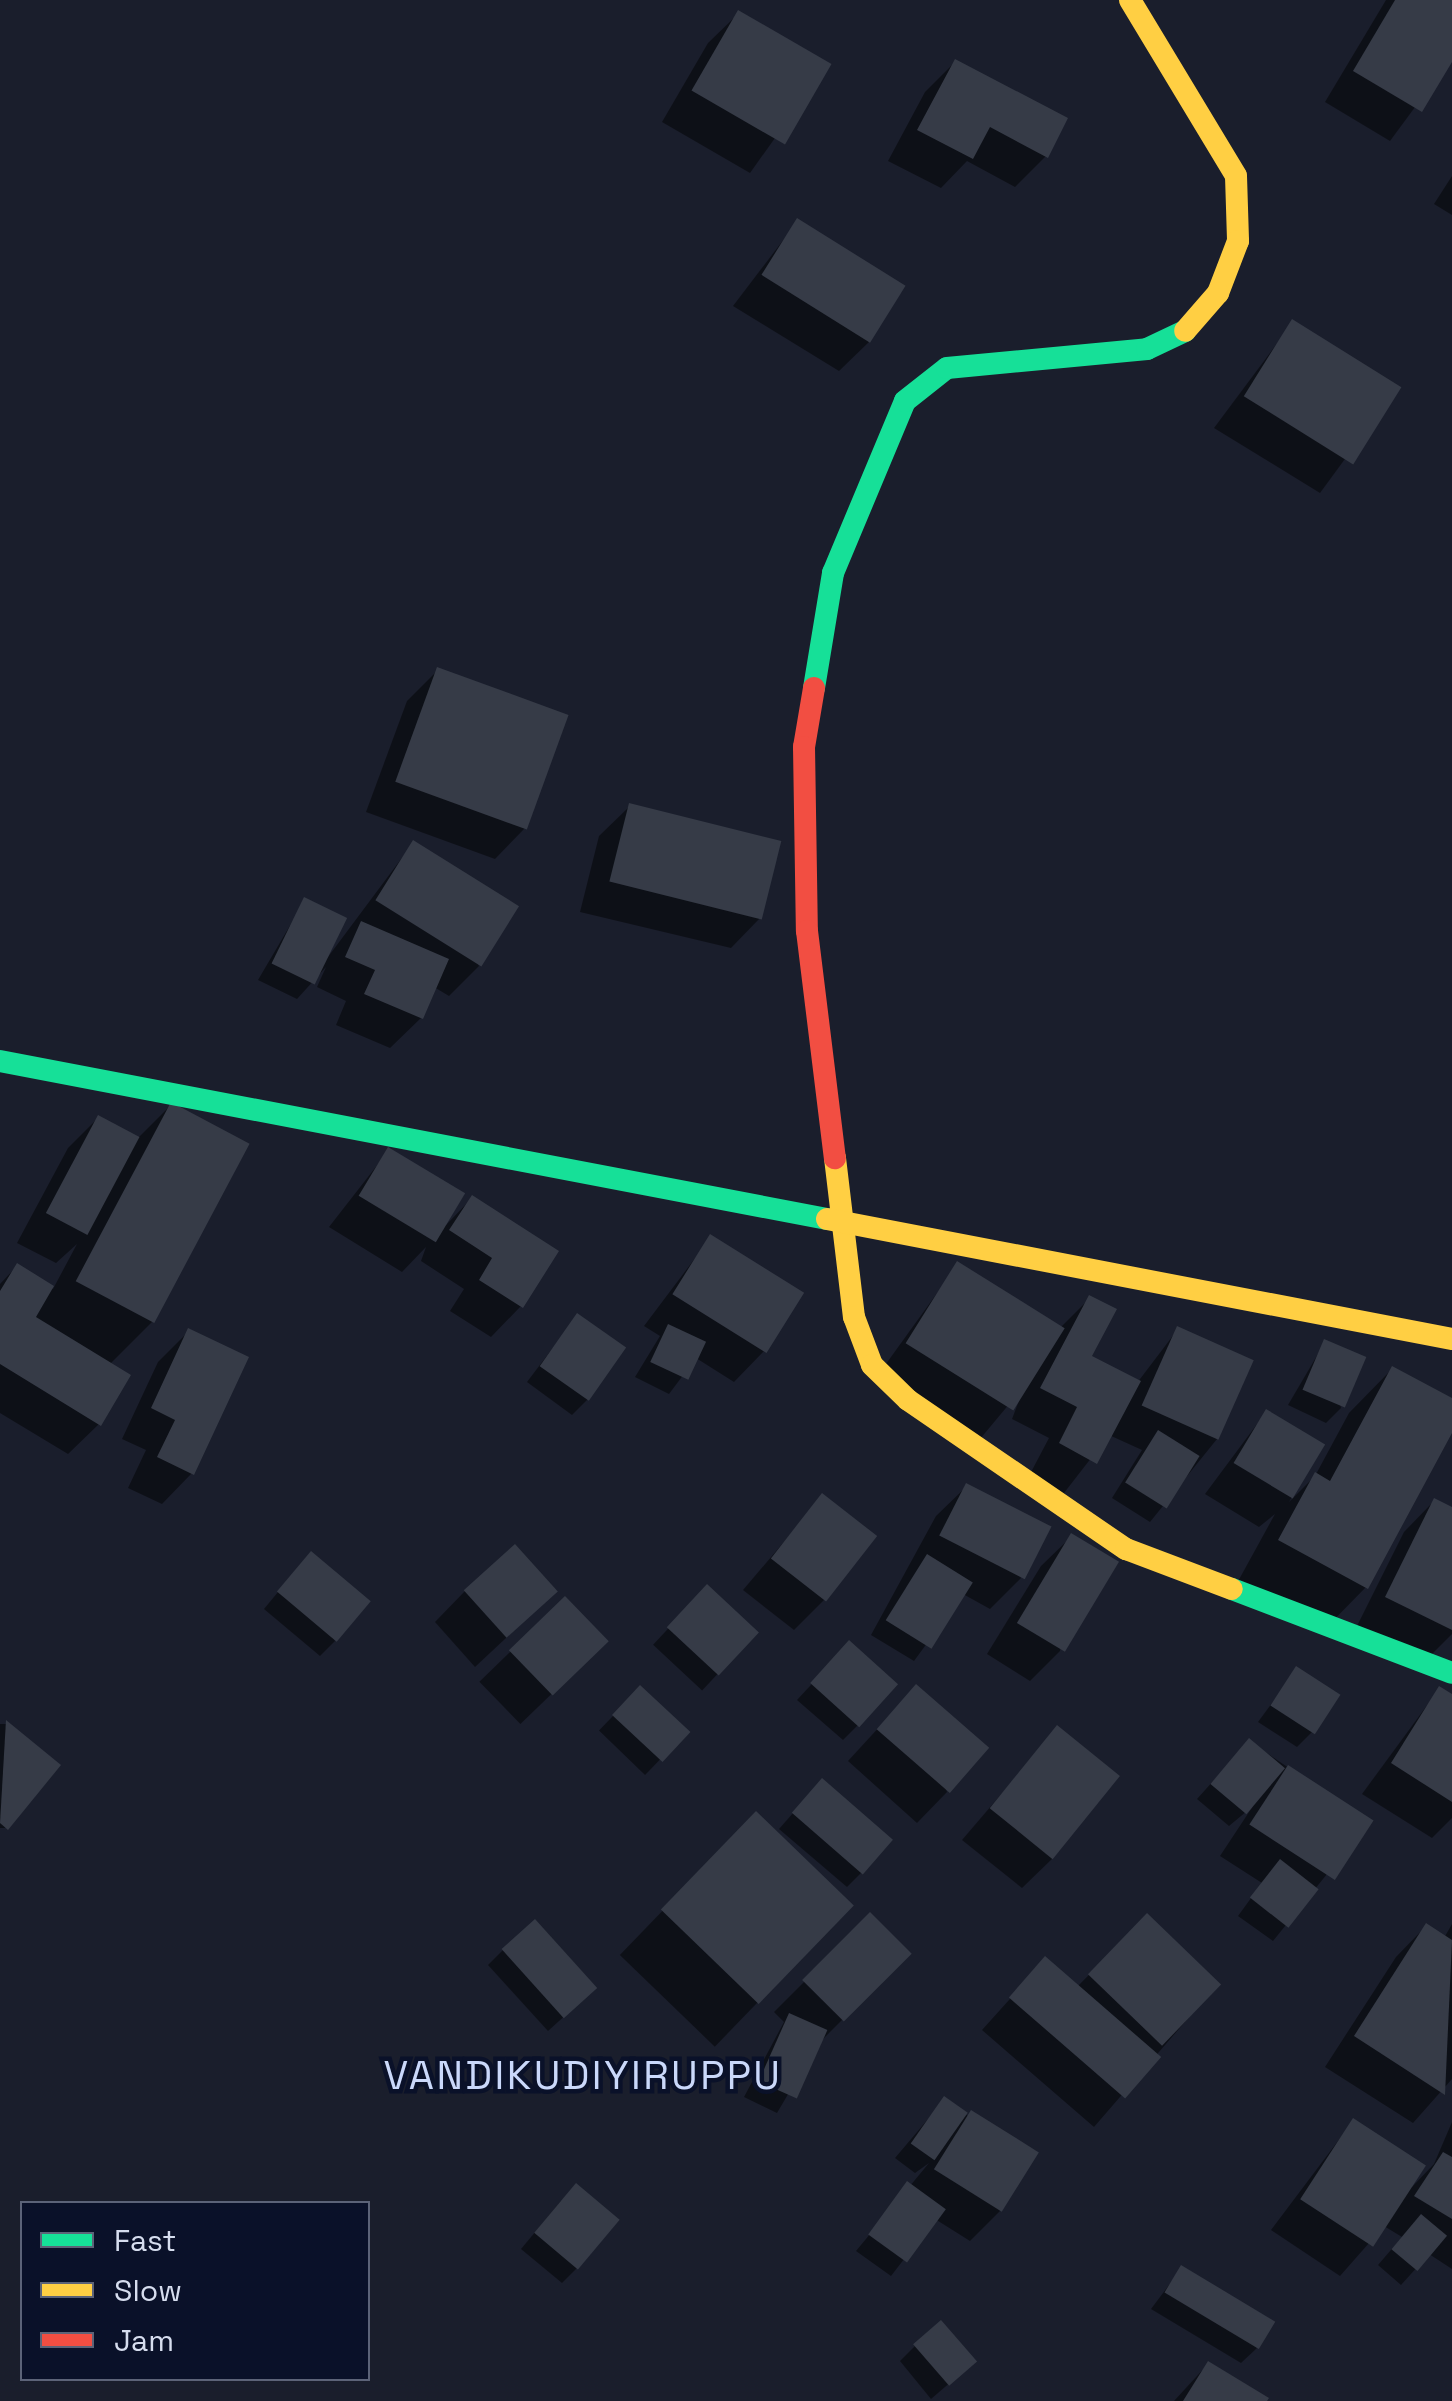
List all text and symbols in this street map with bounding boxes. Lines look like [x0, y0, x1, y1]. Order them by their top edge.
district label: VANDIKUDIYIRUPPU [384, 2052, 782, 2100]
legend [20, 2201, 370, 2381]
text: Fast [114, 2221, 176, 2260]
text: Slow [114, 2271, 182, 2310]
text: Jam [114, 2321, 174, 2360]

